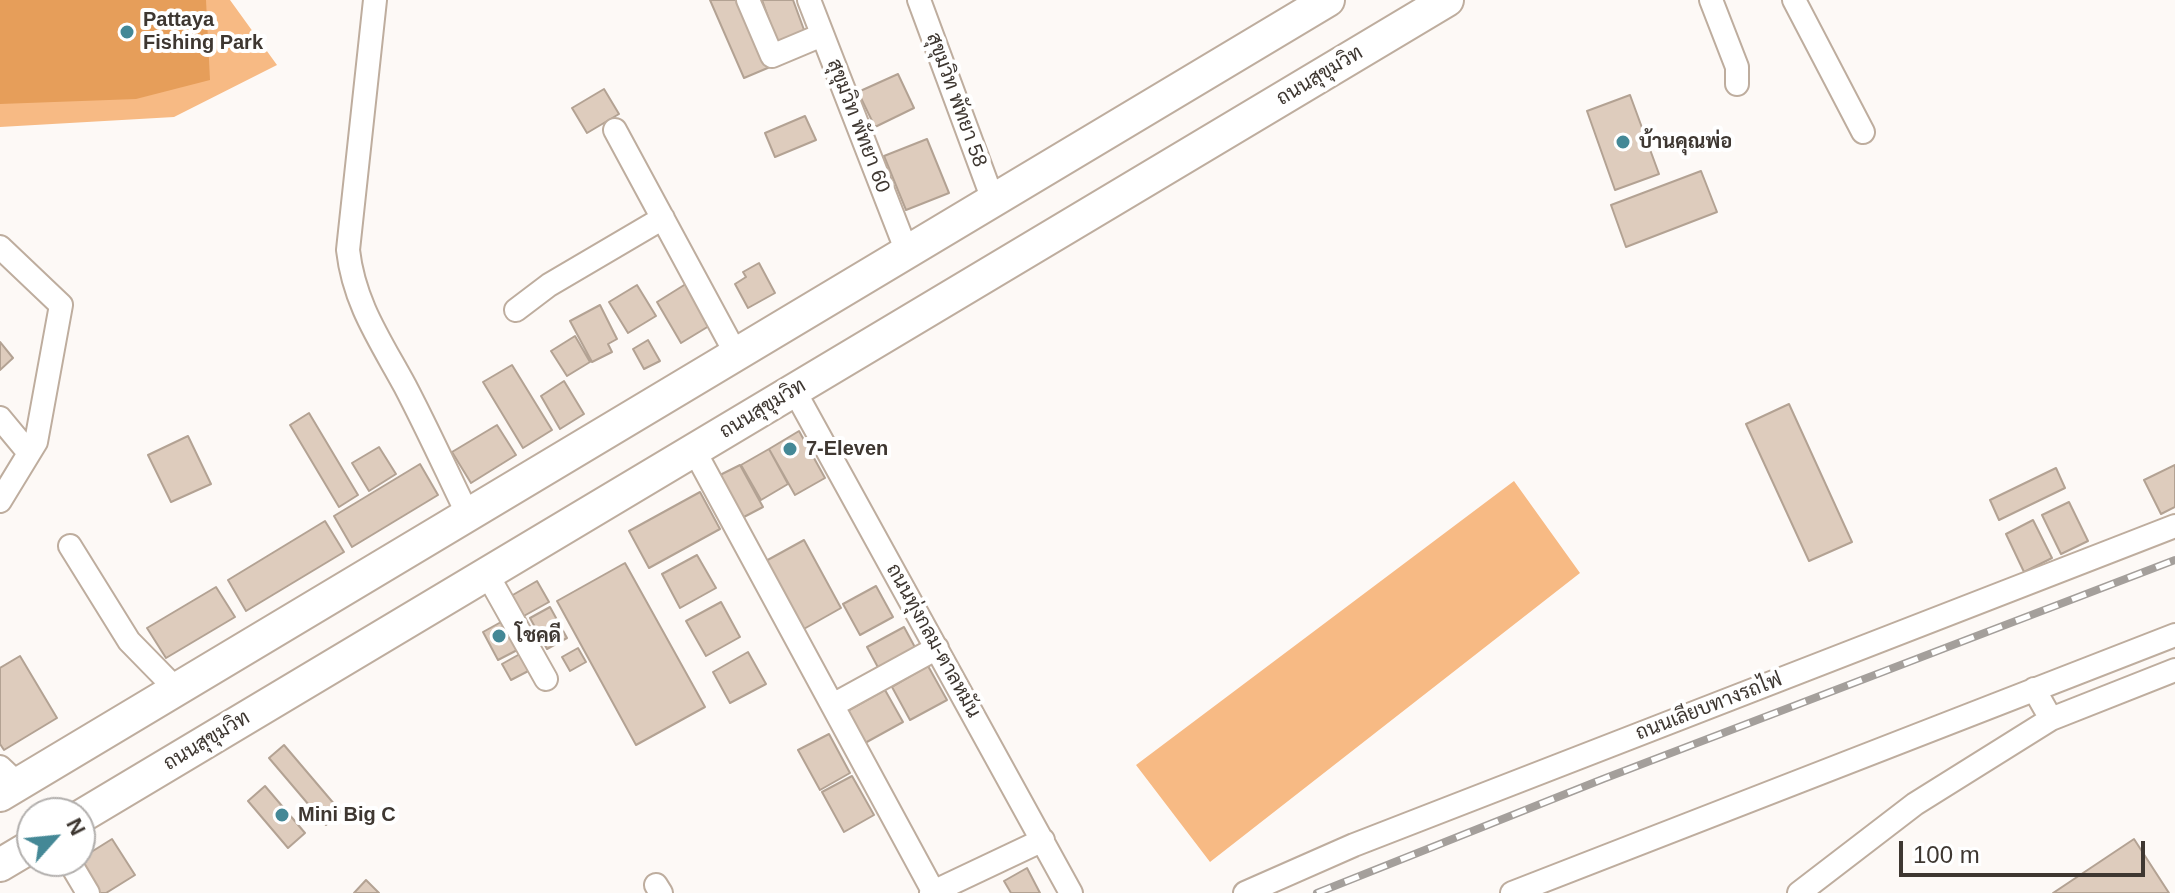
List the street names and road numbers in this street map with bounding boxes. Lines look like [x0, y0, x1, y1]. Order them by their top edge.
street label: สุขุมวิท พัทยา 58 [921, 30, 991, 170]
street label: ถนนสุขุมวิท [1273, 41, 1367, 111]
street label: สุขุมวิท พัทยา 60 [821, 56, 895, 196]
street label: ถนนสุขุมวิท [716, 374, 810, 444]
street label: ถนนทุ่งกลม-ตาลหมัน [881, 560, 985, 722]
street label: ถนนเลียบทางรถไฟ [1633, 668, 1785, 746]
street label: ถนนสุขุมวิท [160, 706, 254, 776]

